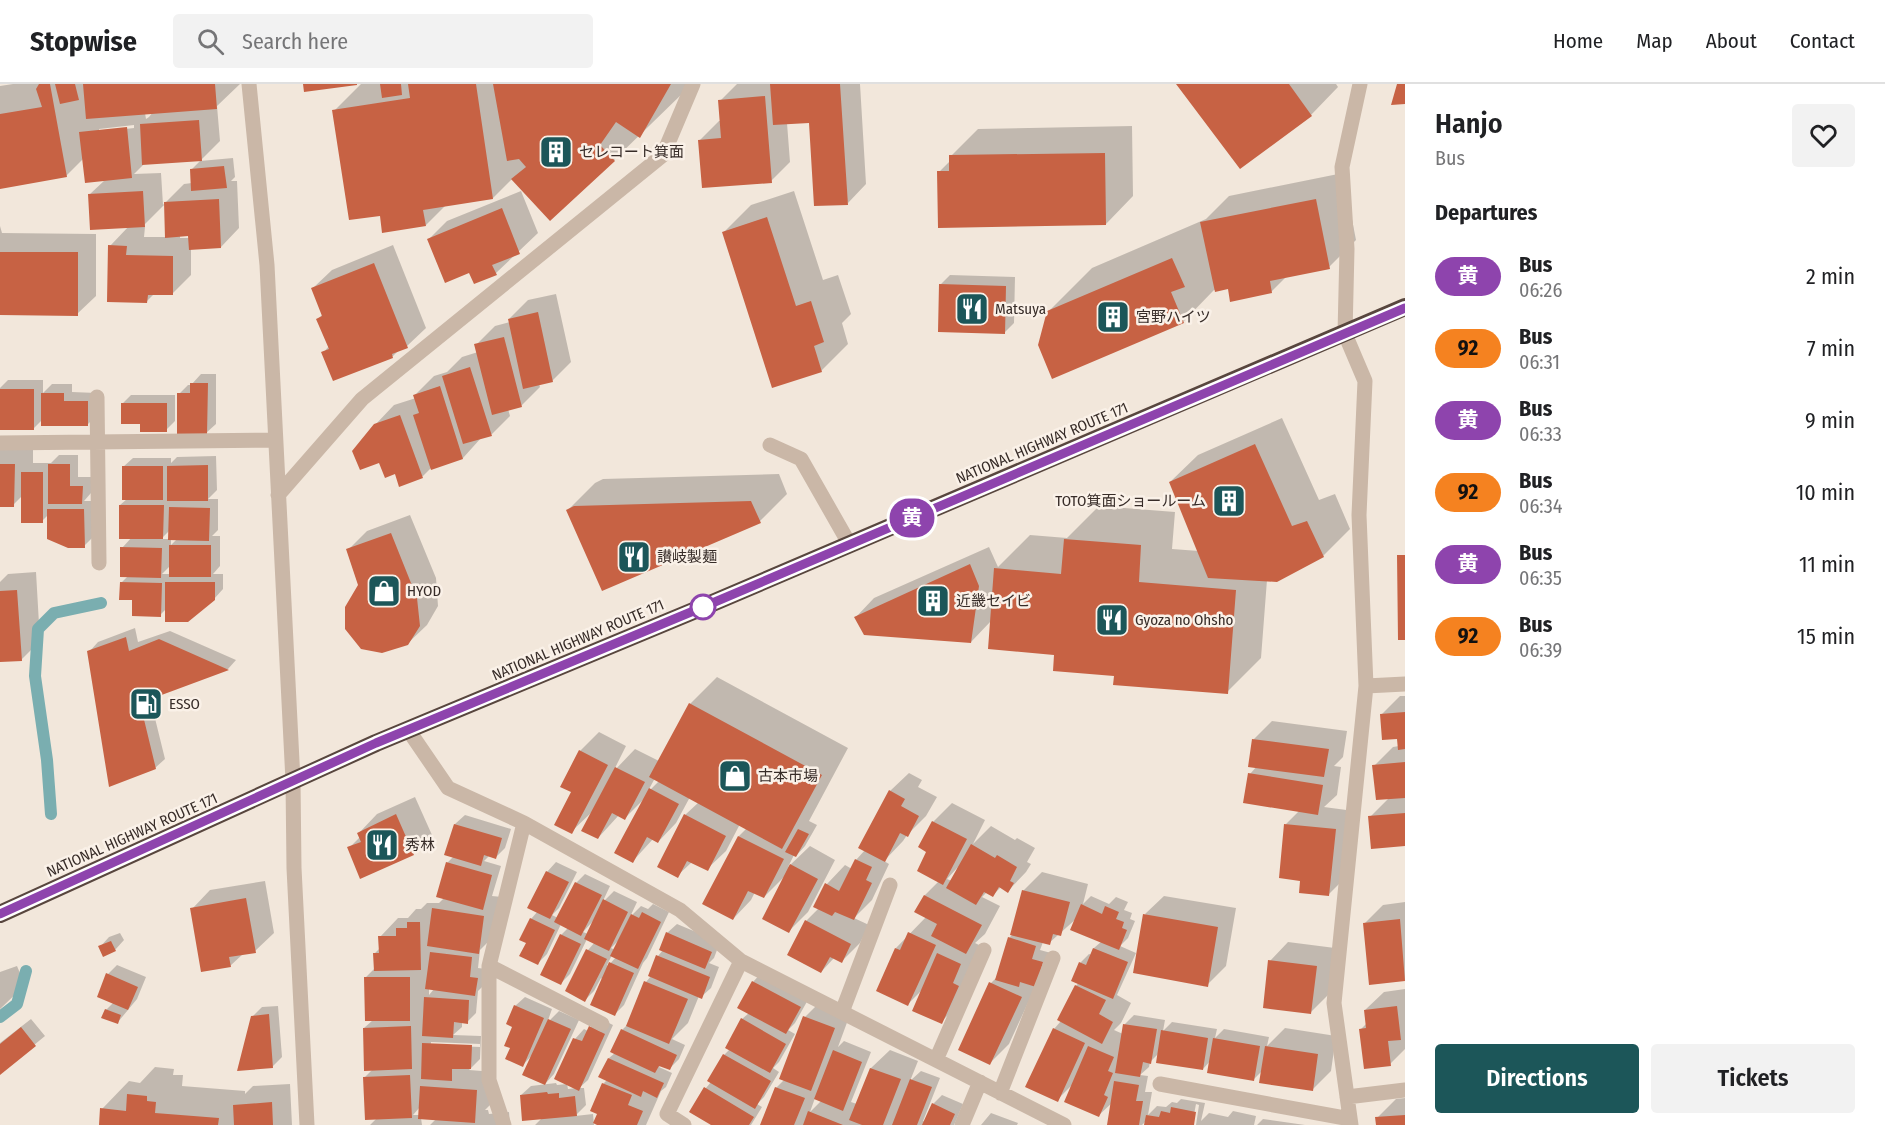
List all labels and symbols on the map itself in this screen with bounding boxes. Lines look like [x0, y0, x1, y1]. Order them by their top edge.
building icon: セレコート箕面 [538, 134, 574, 170]
place label: セレコート箕面 [579, 143, 684, 161]
restaurant icon: Matsuya [954, 291, 990, 327]
building icon: 宮野ハイツ [1095, 299, 1131, 335]
place label: Matsuya [995, 300, 1046, 318]
place label: 宮野ハイツ [1136, 308, 1211, 326]
street label: NATIONAL HIGHWAY ROUTE 171 [953, 399, 1131, 487]
building icon: TOTO箕面ショールーム [1211, 483, 1247, 519]
place label: TOTO箕面ショールーム [1055, 492, 1206, 510]
line badge: 黄 [892, 498, 932, 538]
restaurant icon: 讃岐製麺 [616, 539, 652, 575]
place label: 讃岐製麺 [657, 548, 717, 566]
shop icon: HYOD [366, 573, 402, 609]
place label: HYOD [407, 582, 441, 600]
building icon: 近畿セイビ [915, 583, 951, 619]
place label: 近畿セイビ [956, 592, 1031, 610]
unlabelled marker [690, 594, 716, 620]
street label: NATIONAL HIGHWAY ROUTE 171 [489, 596, 667, 684]
restaurant icon: Gyoza no Ohsho [1094, 602, 1130, 638]
place label: Gyoza no Ohsho [1135, 611, 1234, 629]
fuel station icon: ESSO [128, 686, 164, 722]
place label: ESSO [169, 695, 200, 713]
shop icon: 古本市場 [717, 758, 753, 794]
place label: 古本市場 [758, 767, 818, 785]
street label: NATIONAL HIGHWAY ROUTE 171 [44, 789, 220, 881]
restaurant icon: 秀林 [364, 827, 400, 863]
place label: 秀林 [405, 836, 435, 854]

